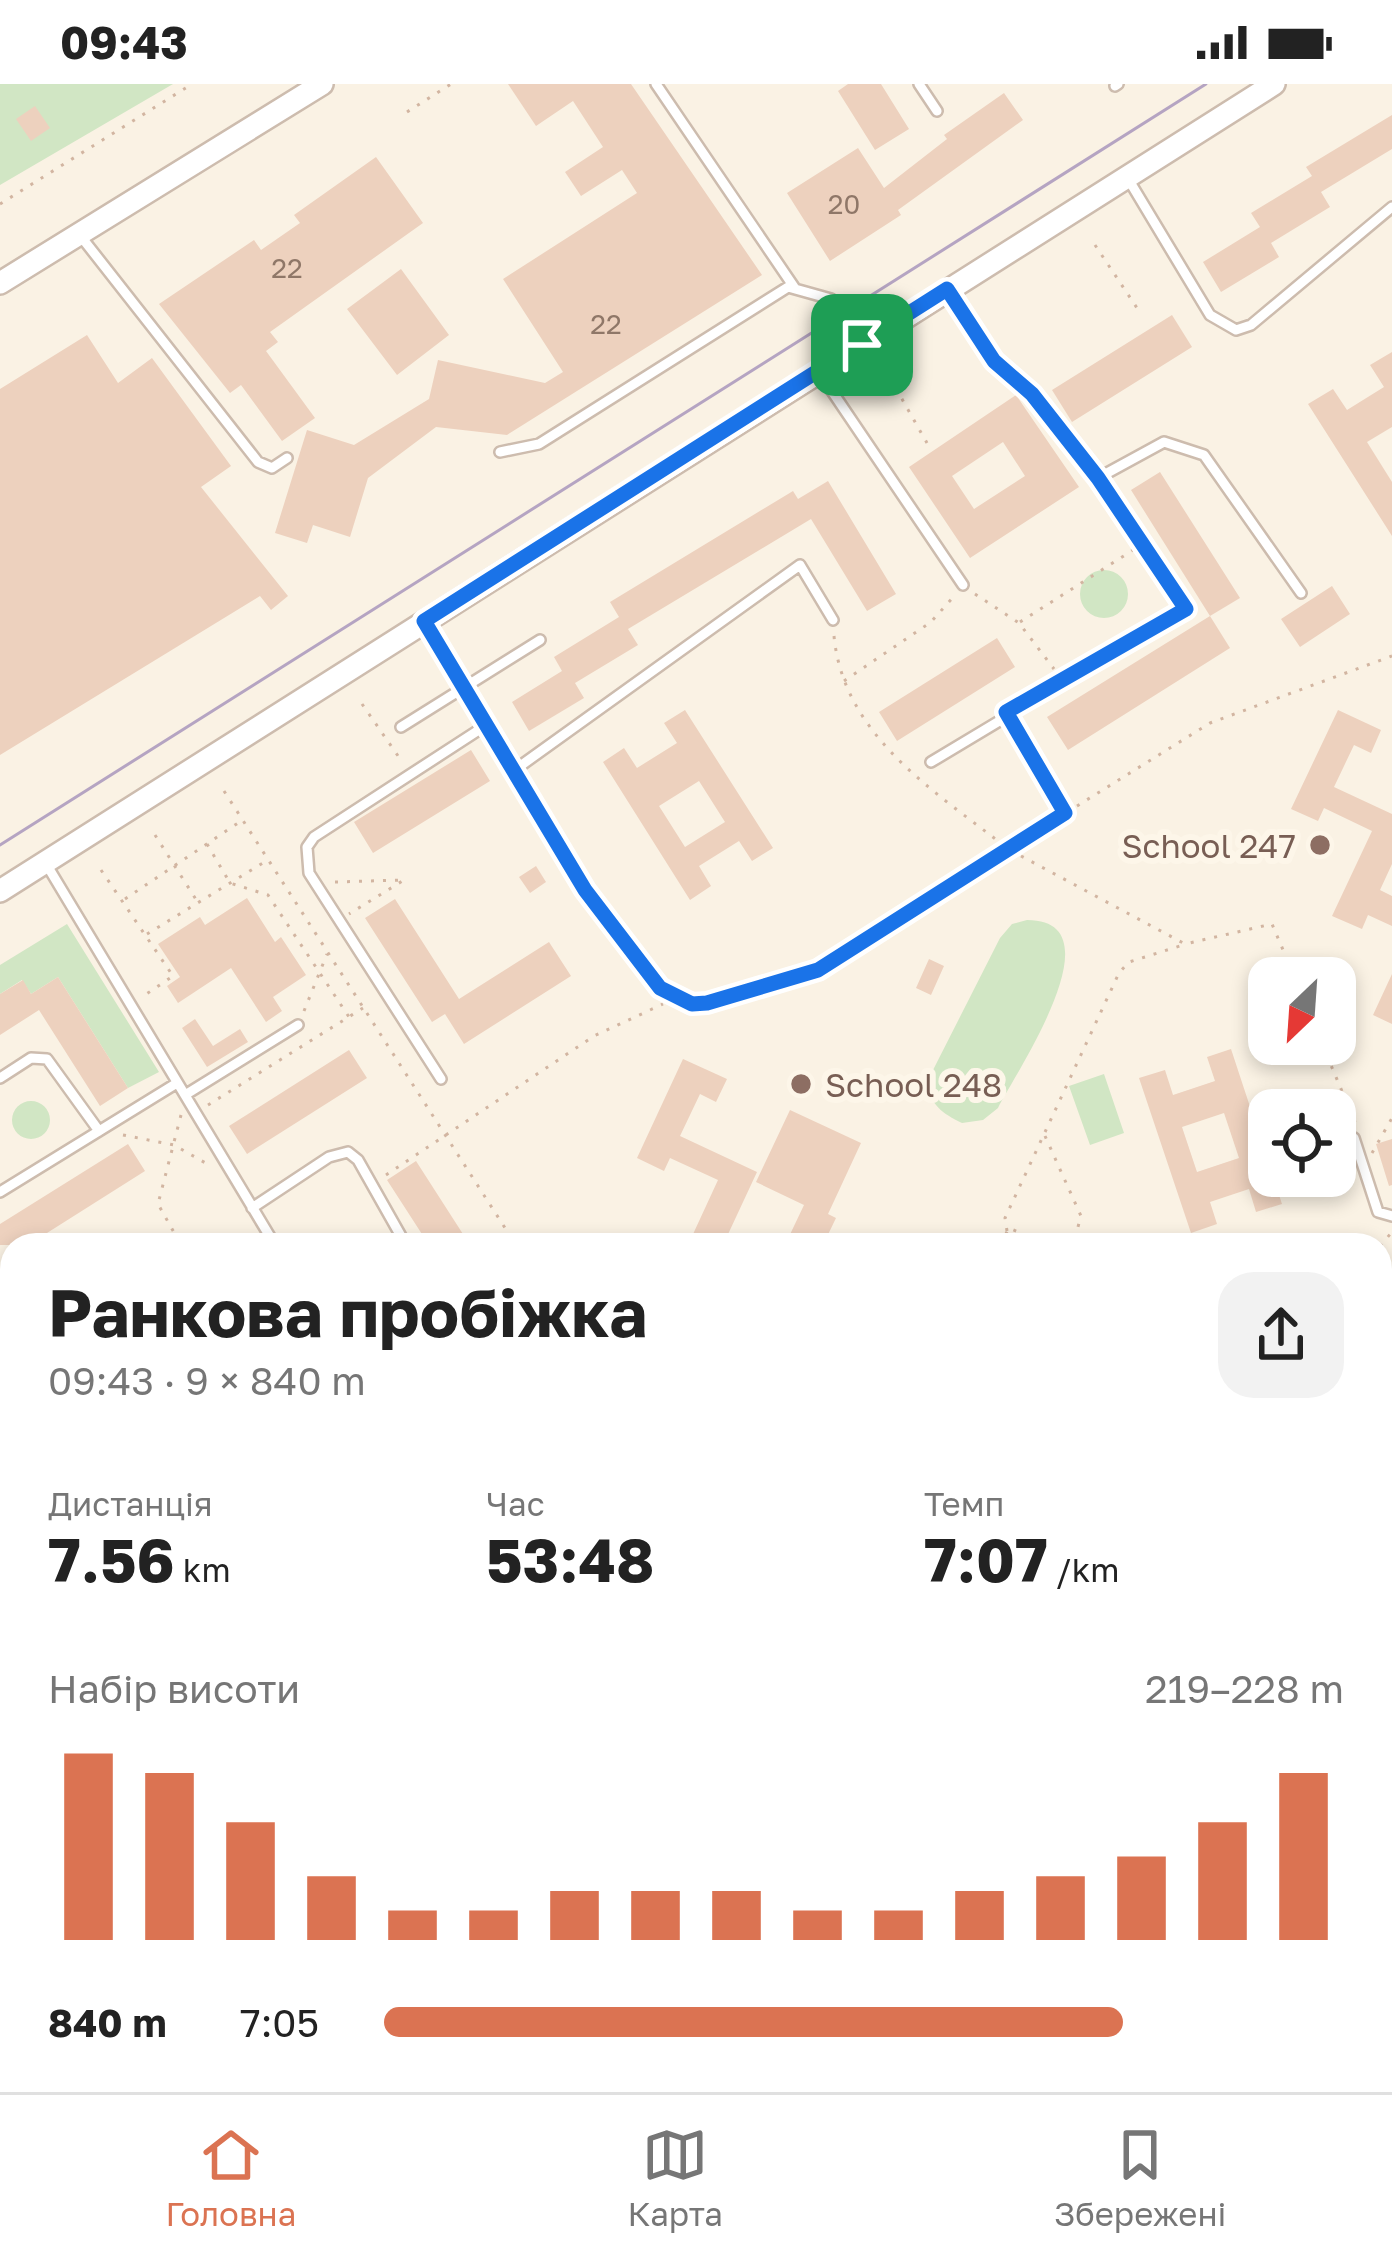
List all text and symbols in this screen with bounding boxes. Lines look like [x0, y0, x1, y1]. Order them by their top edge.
text: 09:43 [60, 15, 188, 69]
house number: 20 [828, 188, 860, 220]
house number: 22 [271, 252, 303, 284]
pin [811, 294, 913, 396]
house number: 22 [590, 308, 622, 340]
icon: arrive [829, 312, 895, 378]
place label: School 247 [1121, 826, 1296, 865]
marker: School 247 [1307, 832, 1333, 858]
north arrow [1248, 957, 1356, 1065]
map controls [1248, 957, 1356, 1197]
place label: School 248 [825, 1065, 1002, 1104]
marker: School 248 [788, 1071, 814, 1097]
button: locate [1248, 1089, 1356, 1197]
text: Ранкова пробіжка [48, 1272, 647, 1352]
button: share [1218, 1272, 1344, 1398]
text: 09:43 · 9 × 840 m [48, 1357, 366, 1404]
text: Дистанція [48, 1484, 213, 1523]
text: Час [486, 1484, 545, 1523]
text: Темп [924, 1484, 1004, 1523]
text: 7.56 [48, 1523, 175, 1595]
text: 53:48 [486, 1523, 654, 1595]
text: 7:07 [924, 1523, 1048, 1595]
text: km [175, 1550, 231, 1589]
text: /km [1048, 1550, 1120, 1589]
text: Набір висоти [48, 1665, 300, 1712]
text: 219–228 m [1145, 1665, 1344, 1712]
text: 840 m [48, 1999, 167, 2046]
text: 7:05 [240, 1999, 319, 2046]
tab: Головна [166, 2122, 296, 2233]
tab: Карта [627, 2122, 723, 2233]
tab: Збережені [1054, 2122, 1226, 2233]

